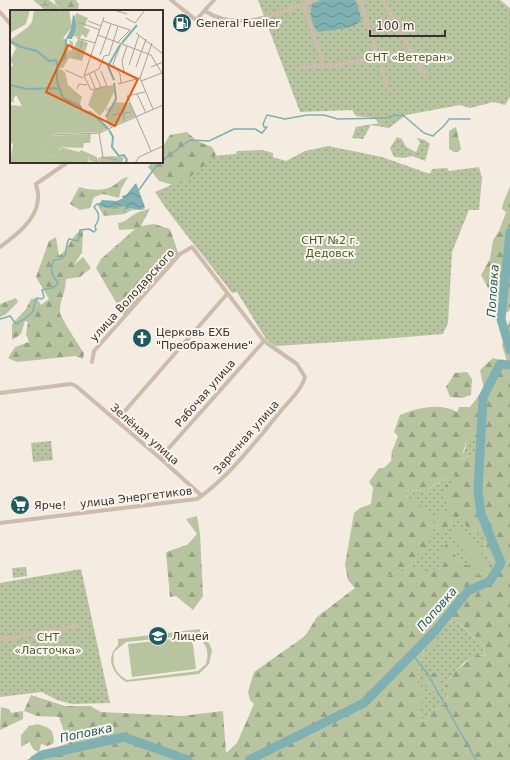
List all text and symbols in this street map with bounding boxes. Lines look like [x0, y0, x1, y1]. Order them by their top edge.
inset map [10, 10, 163, 163]
fuel station icon: General Fueller [171, 12, 193, 34]
scale bar [370, 12, 445, 38]
place label: General Fueller [196, 17, 280, 30]
text: 100 m [376, 19, 414, 33]
park label: СНТ «Ветеран» [365, 51, 453, 64]
park label: СНТ №2 г. Дедовск [301, 234, 359, 260]
street label: улица Володарского [87, 246, 177, 344]
water label: Поповка [484, 264, 502, 318]
place label: Церковь ЕХБ "Преображение" [156, 326, 253, 352]
church icon: Церковь ЕХБ "Преображение" [131, 327, 153, 349]
street label: Рабочая улица [173, 357, 238, 430]
street label: Заречная улица [211, 398, 282, 477]
street label: Зелёная улица [108, 401, 182, 468]
street label: улица Энергетиков [79, 484, 193, 511]
supermarket icon: Ярче! [9, 494, 31, 516]
place label: Ярче! [34, 499, 66, 512]
water label: Поповка [414, 584, 460, 634]
school or university icon: Лицей [147, 625, 169, 647]
place label: Лицей [172, 630, 209, 643]
park label: СНТ «Ласточка» [14, 631, 82, 657]
water label: Поповка [59, 721, 113, 745]

